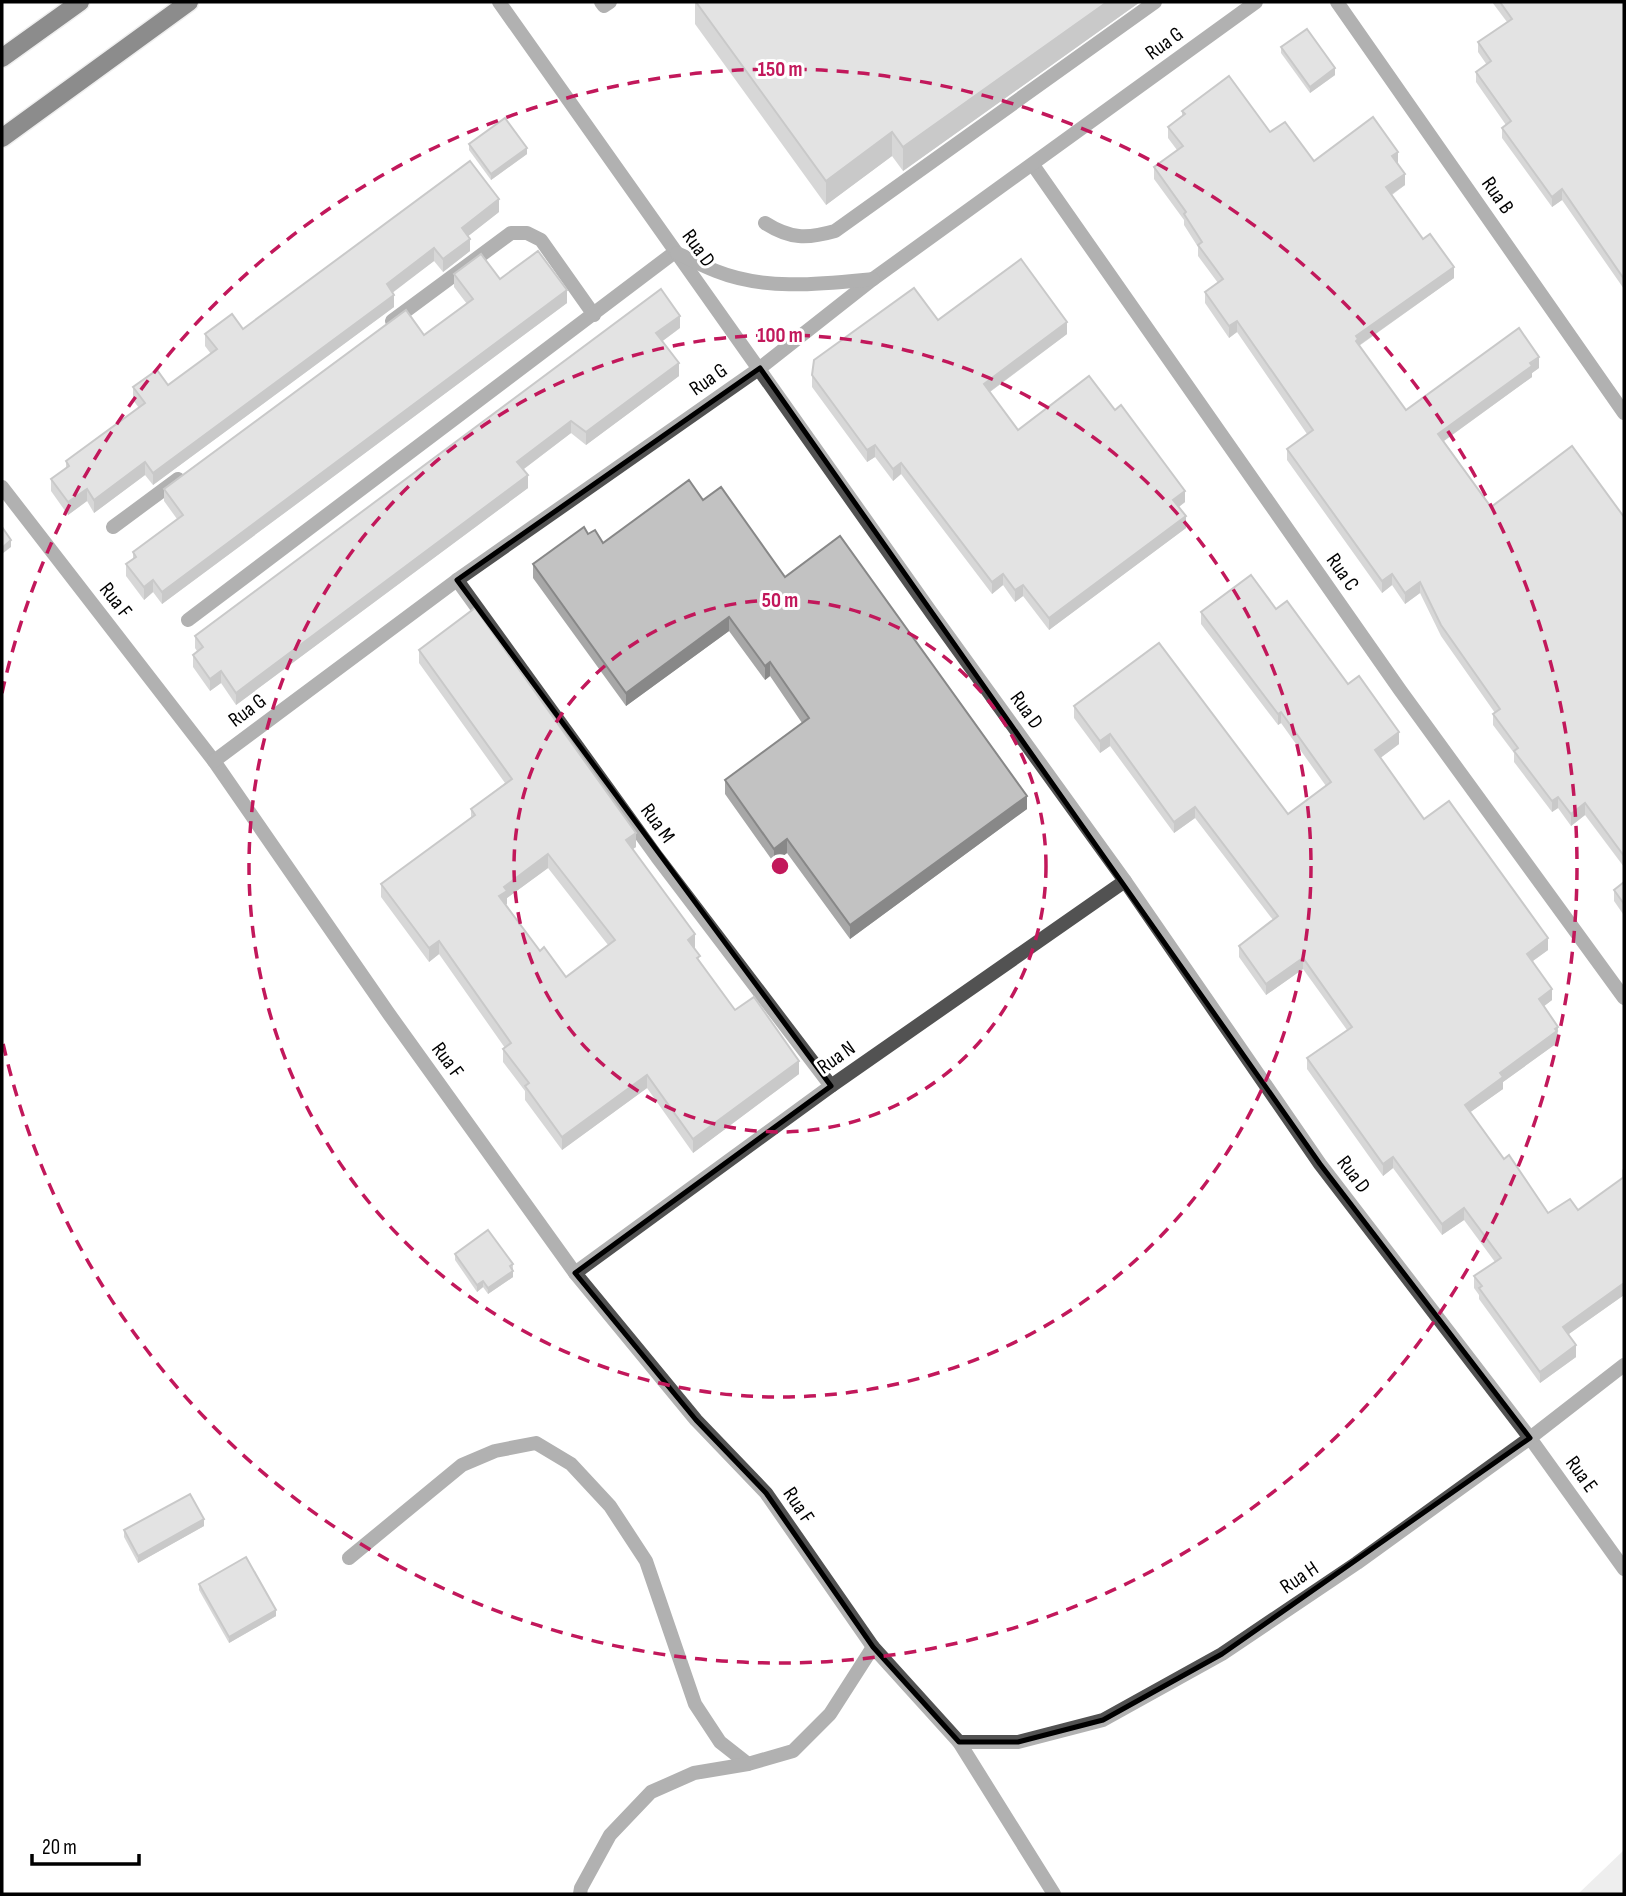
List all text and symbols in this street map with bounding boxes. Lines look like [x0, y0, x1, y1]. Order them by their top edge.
street label: Rua G [1141, 21, 1188, 65]
text: 150 m [758, 57, 802, 82]
street label: Rua B [1476, 172, 1519, 219]
street label: Rua D [677, 225, 721, 272]
text: 100 m [757, 323, 803, 348]
street label: Rua G [685, 358, 732, 401]
street label: Rua C [1321, 549, 1364, 596]
street label: Rua F [94, 578, 137, 623]
text: 50 m [762, 588, 798, 613]
street label: Rua D [1005, 687, 1049, 734]
street label: Rua G [224, 688, 271, 733]
street label: Rua M [635, 799, 680, 848]
centre of rings [768, 854, 792, 878]
street label: Rua N [812, 1036, 860, 1079]
street label: Rua F [426, 1037, 469, 1083]
street label: Rua D [1332, 1151, 1376, 1198]
street label: Rua E [1560, 1451, 1603, 1497]
street label: Rua F [778, 1482, 820, 1528]
street label: Rua H [1275, 1556, 1323, 1599]
scale bar [32, 1822, 138, 1866]
text: 20 m [42, 1835, 77, 1860]

